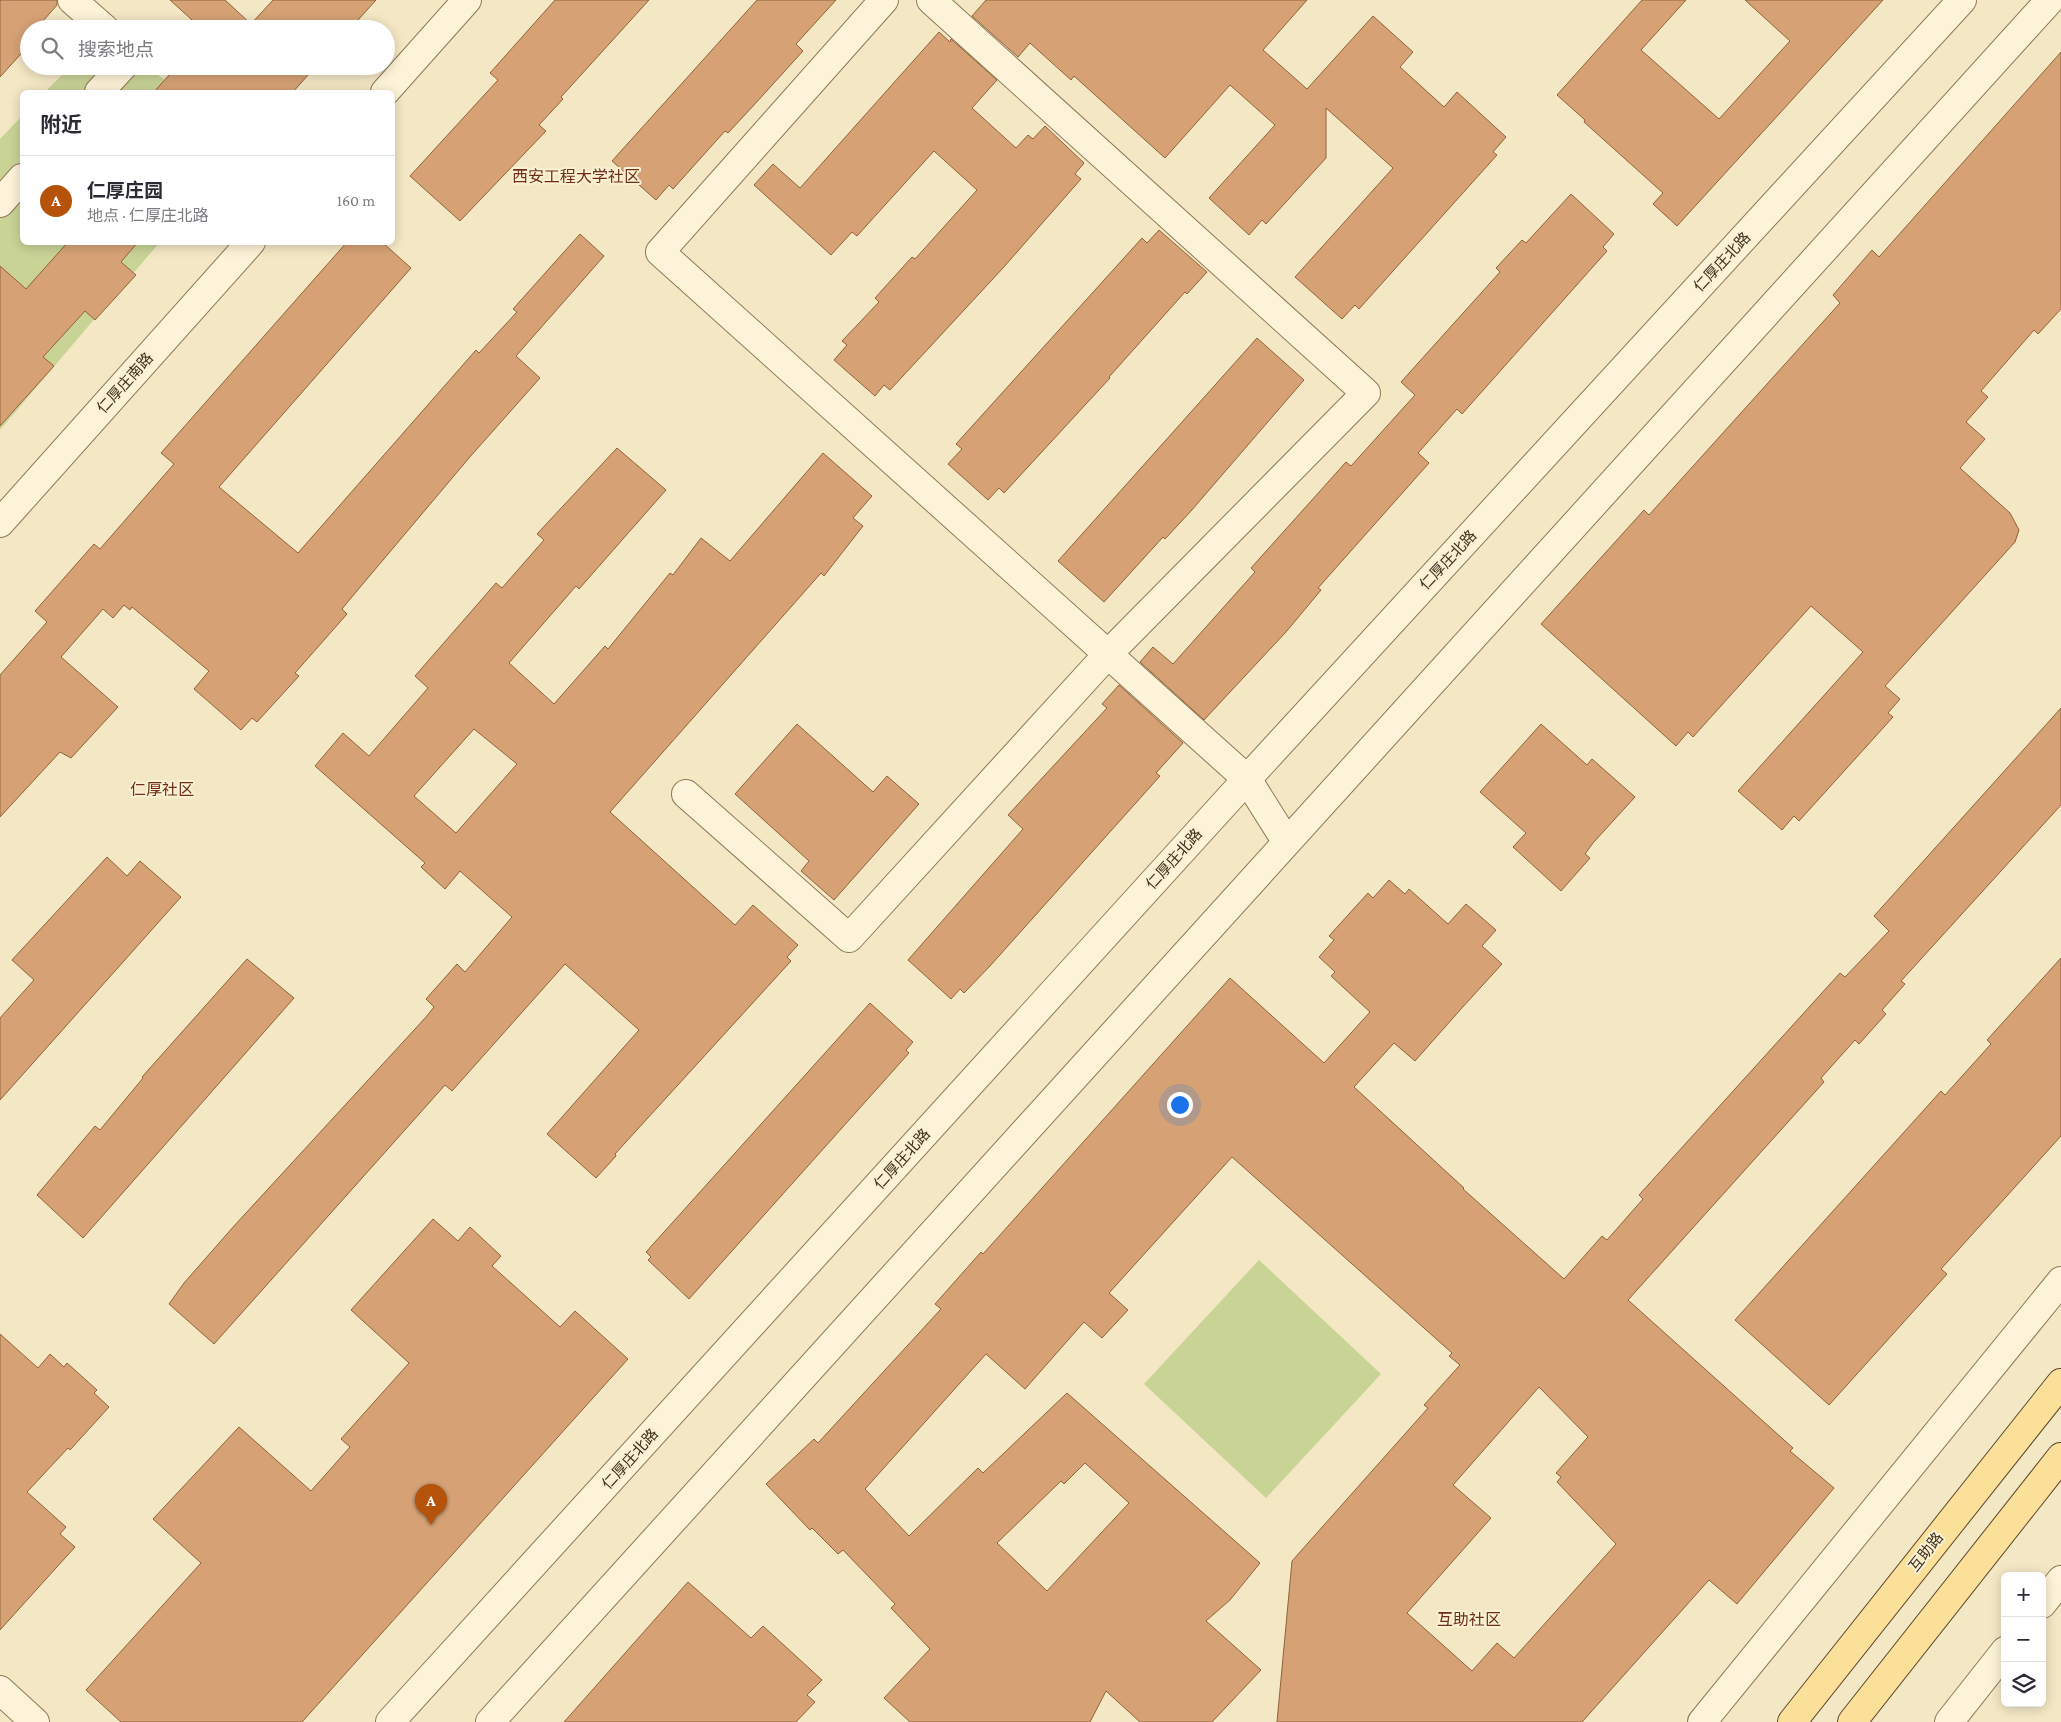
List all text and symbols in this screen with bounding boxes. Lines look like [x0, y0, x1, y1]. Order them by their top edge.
search box [20, 20, 395, 75]
icon: search [38, 34, 66, 62]
text: 搜索地点 [78, 39, 154, 60]
text: 附近 [40, 113, 82, 137]
district label: 西安工程大学社区 [512, 168, 640, 185]
text: 仁厚庄园 [87, 180, 163, 201]
text: A [51, 192, 61, 209]
text: 160 m [337, 192, 375, 209]
text: 地点 · 仁厚庄北路 [87, 207, 209, 224]
street label: 仁厚庄北路 [1690, 228, 1753, 295]
street label: 仁厚庄南路 [94, 350, 156, 416]
street label: 仁厚庄北路 [1416, 526, 1479, 593]
district label: 仁厚社区 [130, 781, 194, 798]
street label: 仁厚庄北路 [1142, 825, 1205, 892]
your location [1167, 1092, 1193, 1118]
street label: 仁厚庄北路 [870, 1125, 933, 1192]
street label: 仁厚庄北路 [598, 1425, 661, 1492]
pin: A [415, 1484, 447, 1525]
street label: 互助路 [1906, 1529, 1946, 1575]
map controls [2001, 1572, 2046, 1707]
button: + [2001, 1572, 2046, 1617]
district label: 互助社区 [1437, 1611, 1501, 1628]
button: − [2001, 1617, 2046, 1662]
button: layers [2001, 1662, 2046, 1707]

